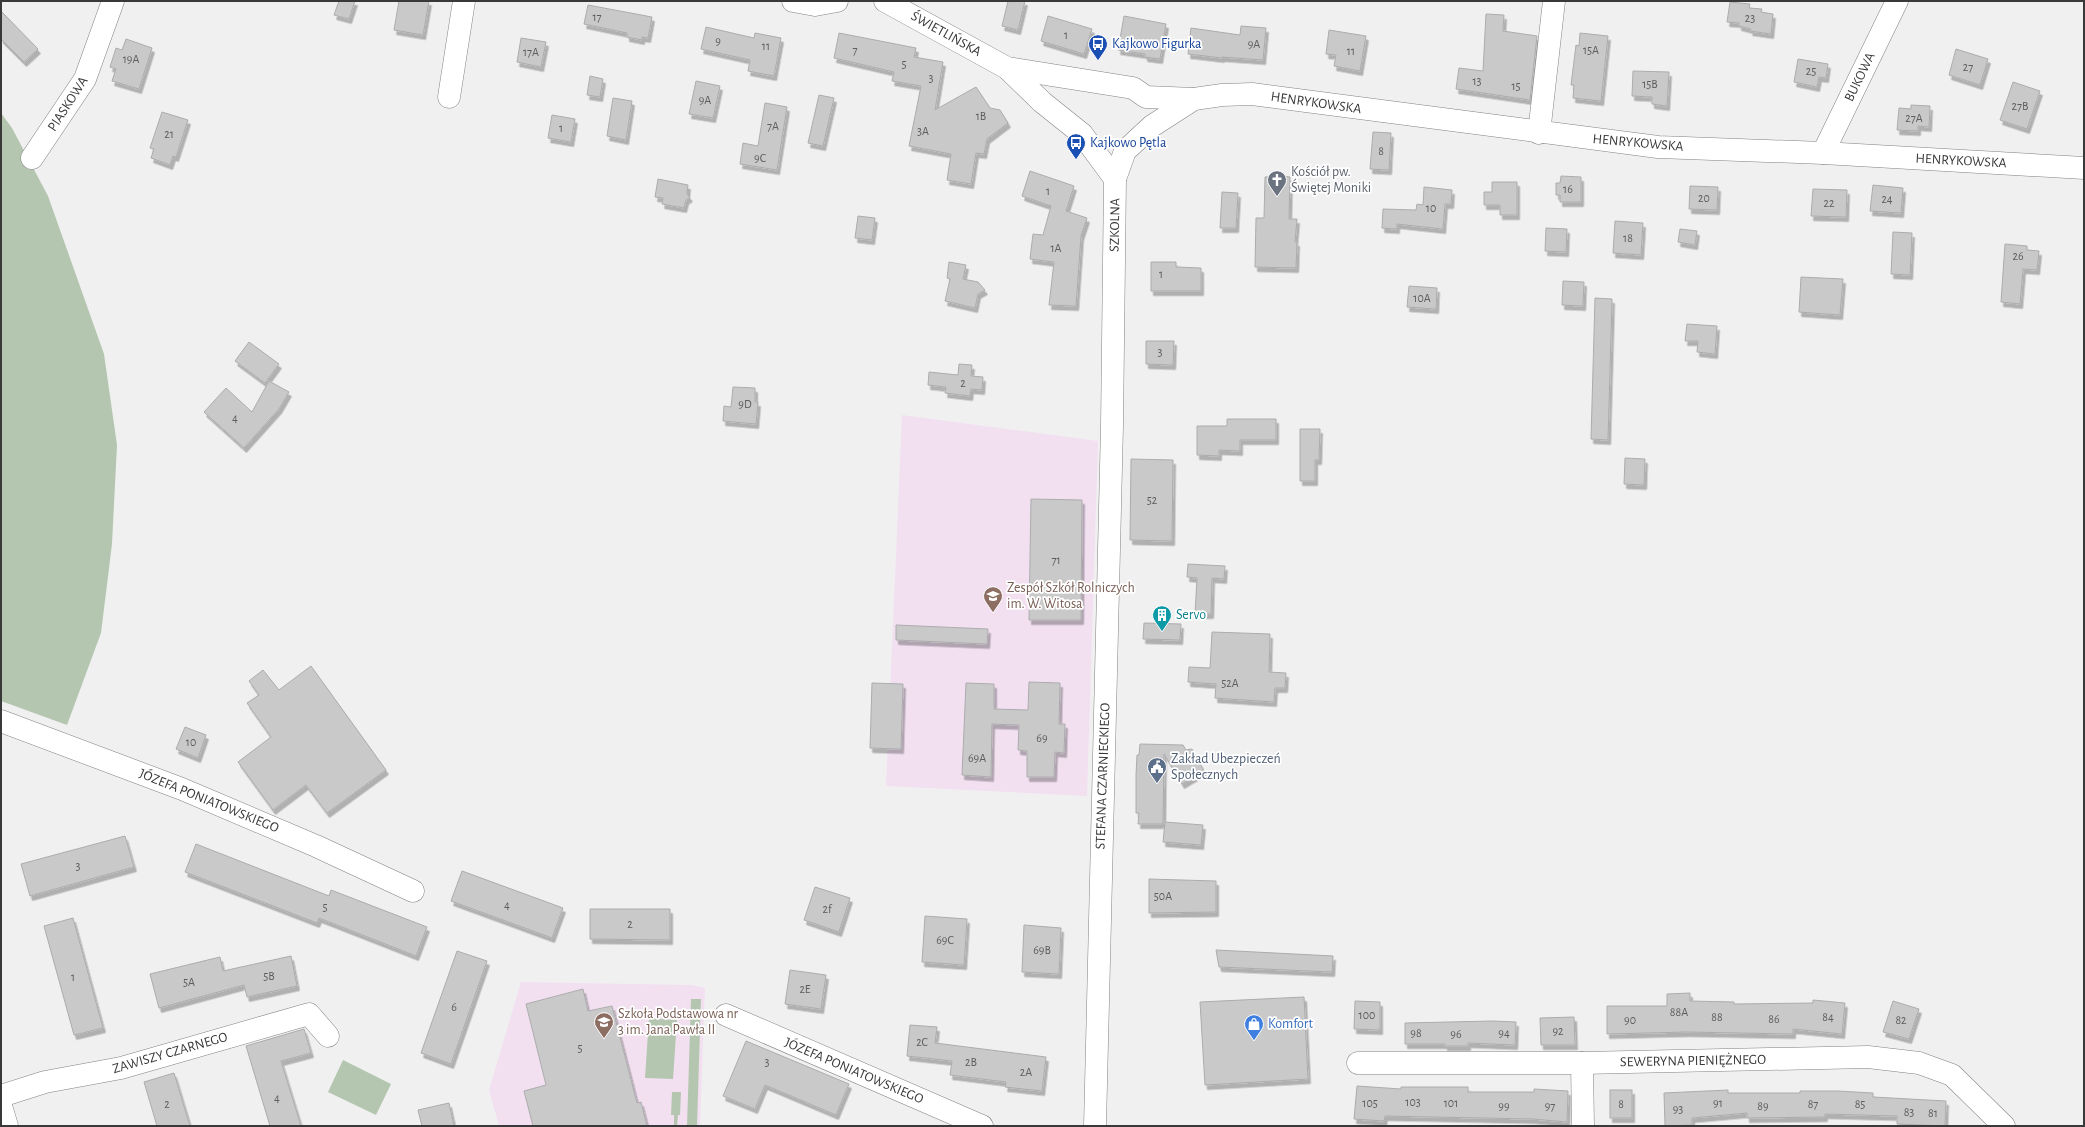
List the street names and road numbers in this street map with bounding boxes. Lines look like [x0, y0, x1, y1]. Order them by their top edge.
street label: ŚWIETLIŃSKA [909, 6, 985, 59]
street label: BUKOWA [1842, 50, 1878, 104]
street label: PIASKOWA [45, 74, 91, 134]
street label: HENRYKOWSKA [1270, 90, 1362, 116]
street label: HENRYKOWSKA [1592, 132, 1684, 154]
street label: HENRYKOWSKA [1915, 152, 2007, 170]
street label: SZKOLNA [1108, 198, 1122, 252]
street label: STEFANA CZARNIECKIEGO [1093, 702, 1113, 850]
street label: JÓZEFA PONIATOWSKIEGO [137, 764, 282, 835]
street label: ZAWISZY CZARNEGO [111, 1030, 229, 1076]
street label: JÓZEFA PONIATOWSKIEGO [783, 1033, 927, 1107]
street label: SEWERYNA PIENIĘŻNEGO [1620, 1050, 1766, 1069]

